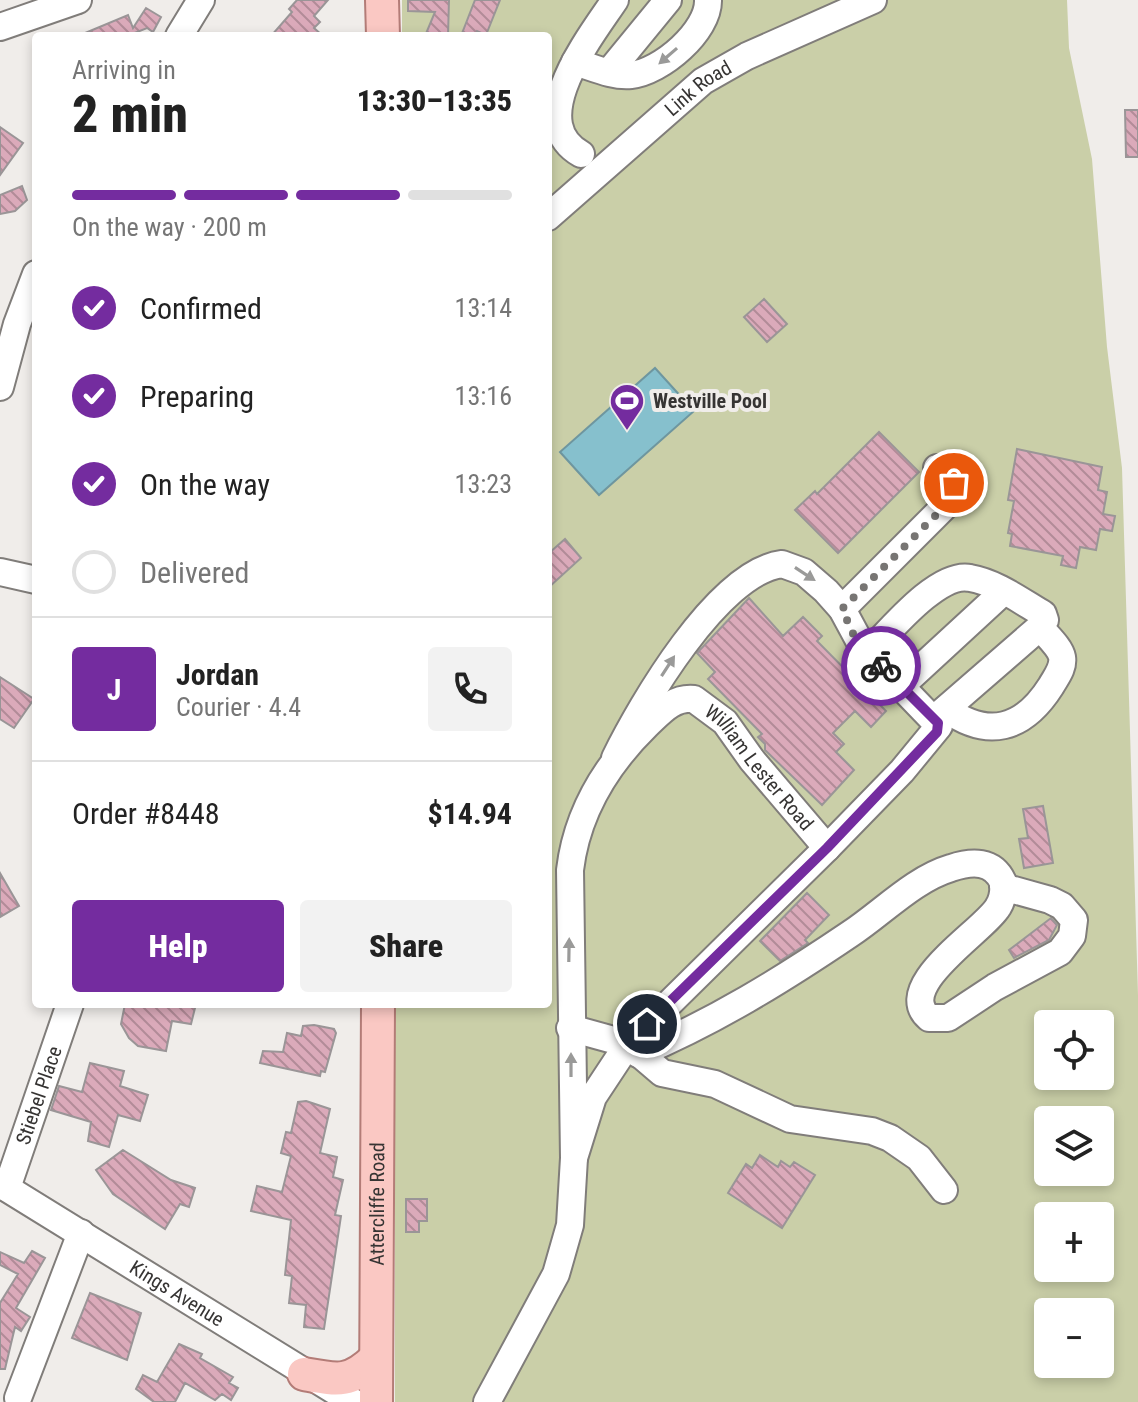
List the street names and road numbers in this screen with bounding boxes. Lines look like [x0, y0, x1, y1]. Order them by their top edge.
street label: Link Road [660, 55, 736, 121]
street label: William Lester Road [700, 699, 819, 835]
street label: Stiebel Place [11, 1043, 67, 1148]
street label: Attercliffe Road [365, 1142, 389, 1266]
street label: Kings Avenue [125, 1255, 229, 1331]

